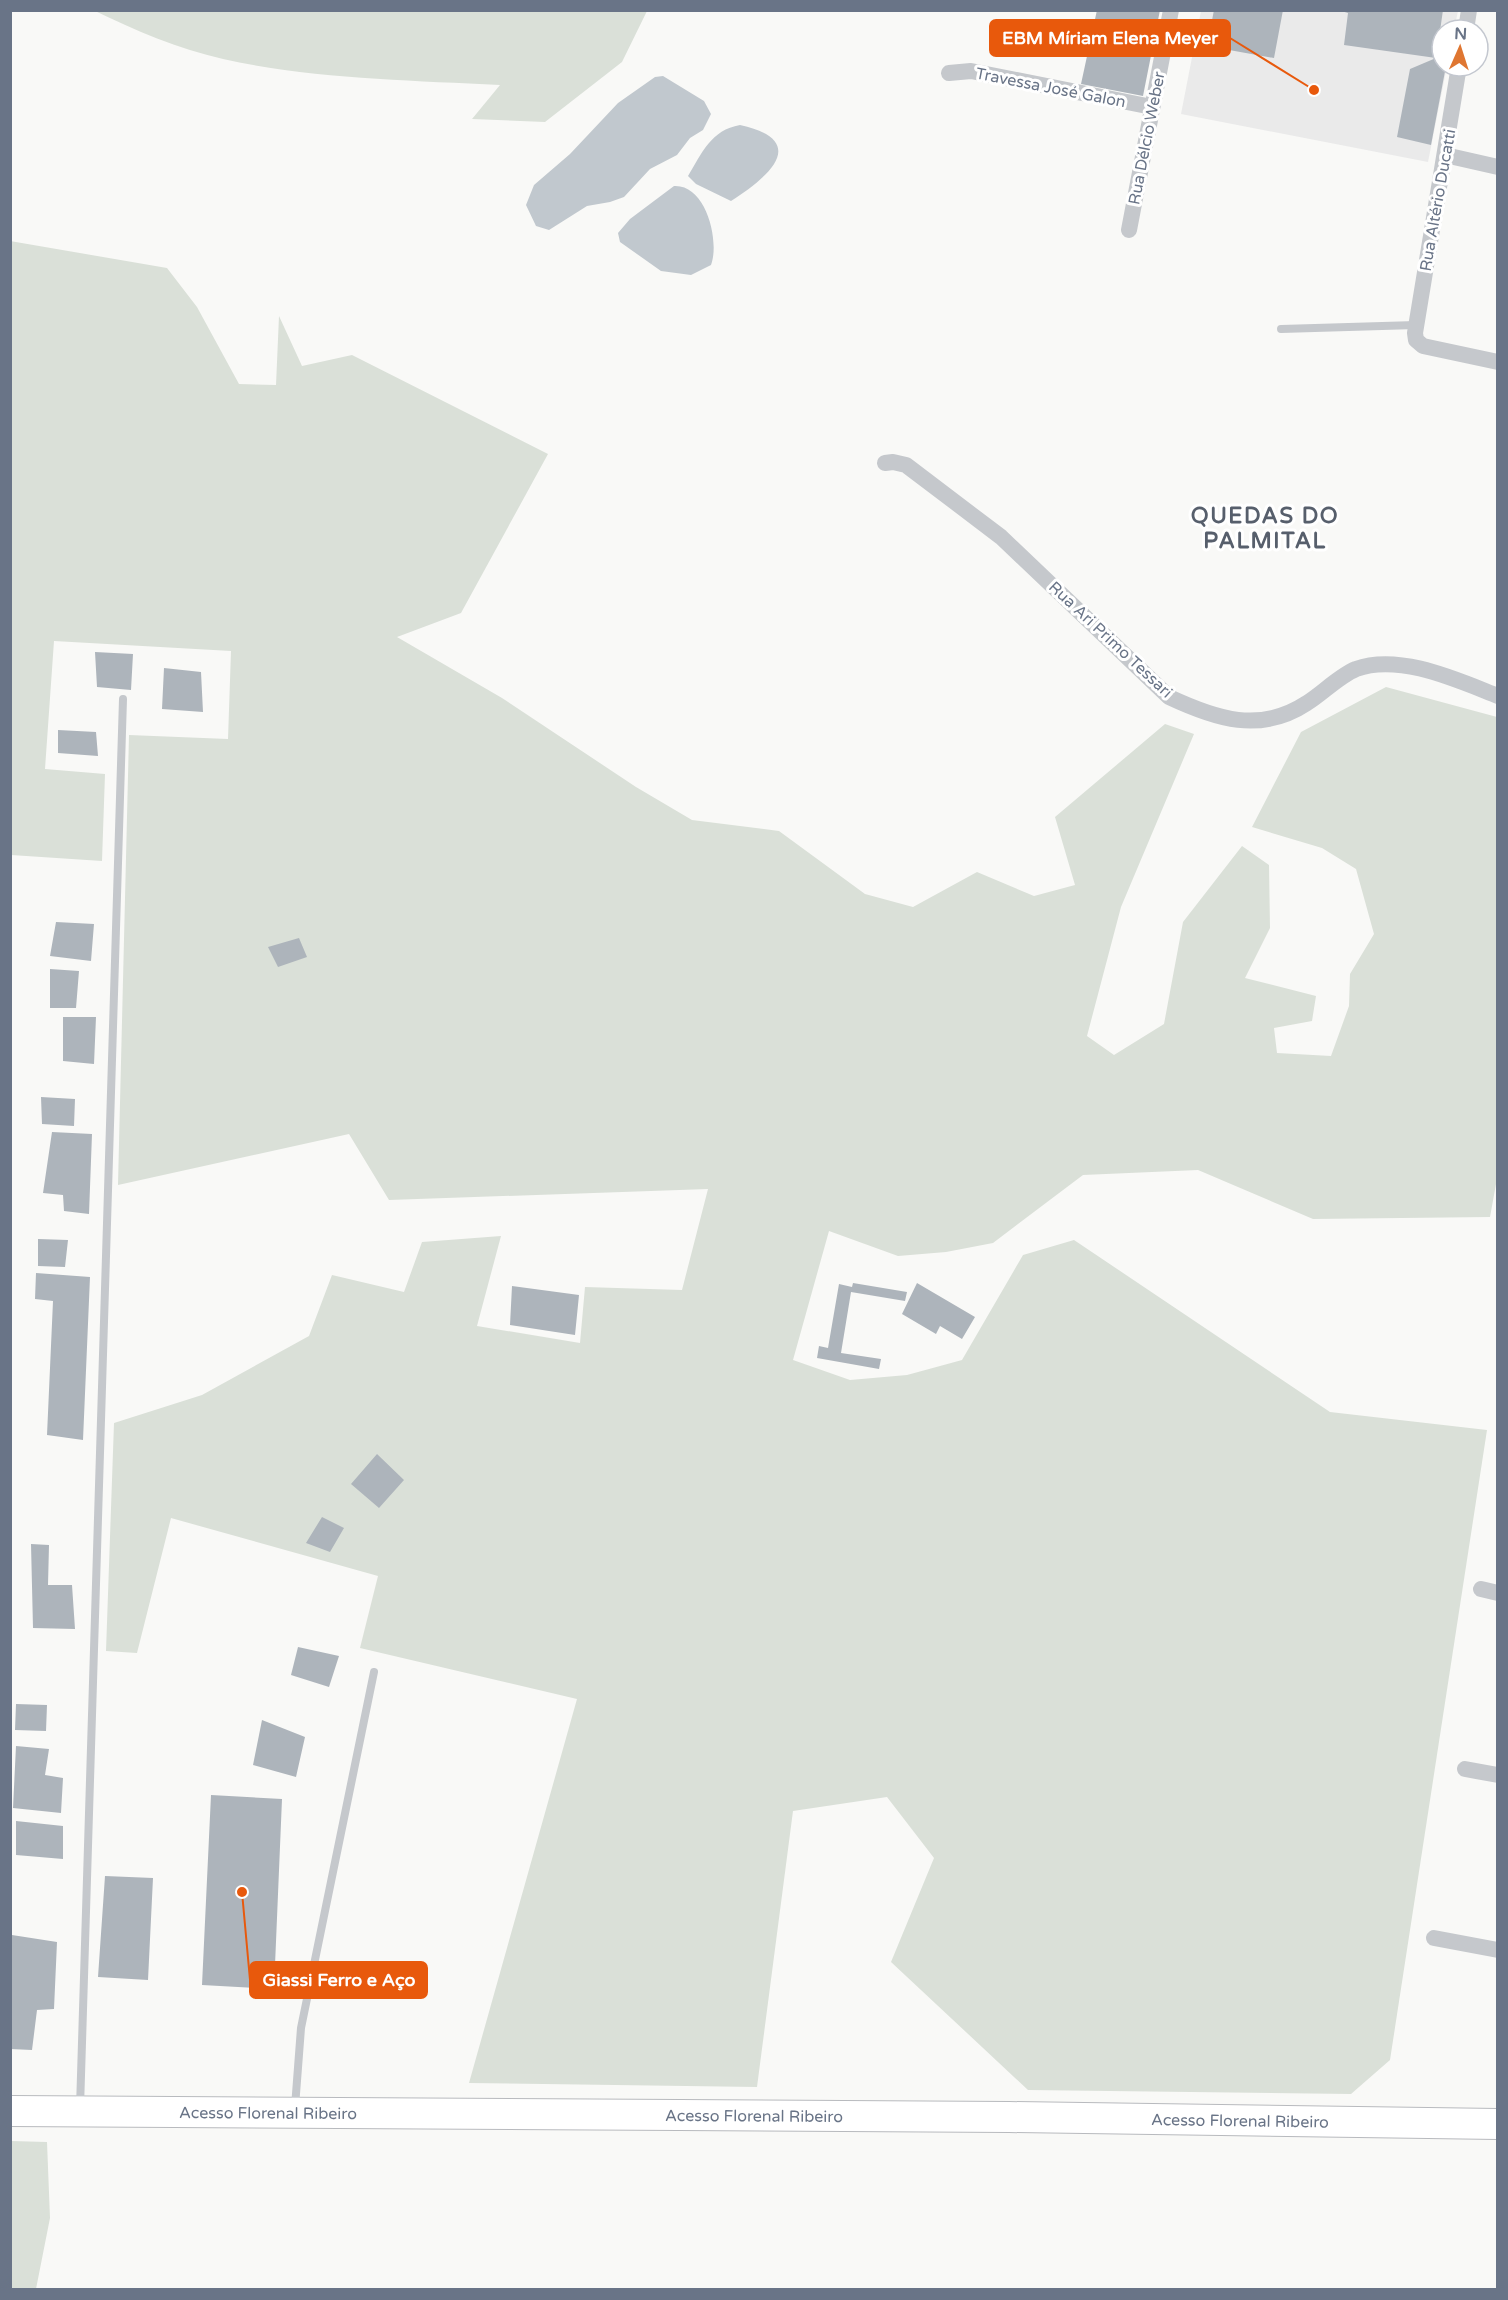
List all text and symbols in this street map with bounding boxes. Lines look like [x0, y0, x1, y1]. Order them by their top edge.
north arrow [1430, 18, 1490, 78]
callout: EBM Míriam Elena Meyer [990, 20, 1230, 56]
text: N [1454, 24, 1468, 44]
text: EBM Míriam Elena Meyer [1002, 27, 1219, 49]
street label: Travessa José Galon [974, 64, 1127, 112]
street label: Rua Délcio Weber [1124, 69, 1170, 206]
street label: Rua Altério Ducatti [1416, 127, 1460, 273]
district label: QUEDAS DO PALMITAL [1191, 503, 1339, 554]
street label: Rua Ari Primo Tessari [1044, 577, 1176, 702]
callout: Giassi Ferro e Aço [250, 1962, 427, 1998]
text: Giassi Ferro e Aço [263, 1969, 415, 1991]
street label: Acesso Florenal Ribeiro [179, 2103, 357, 2124]
street label: Acesso Florenal Ribeiro [665, 2106, 843, 2127]
street label: Acesso Florenal Ribeiro [1151, 2110, 1329, 2133]

